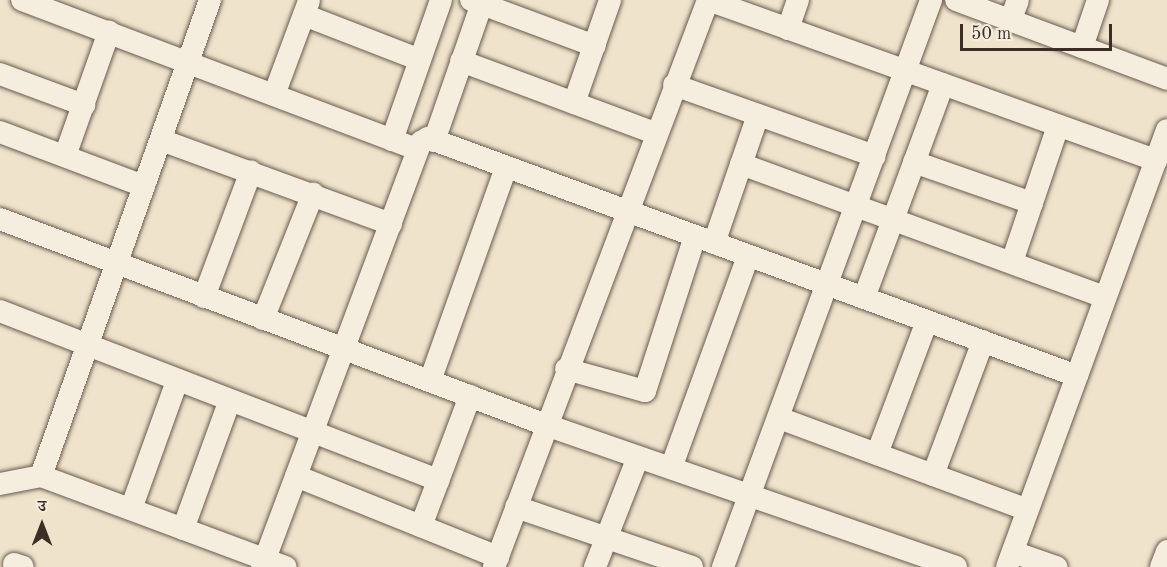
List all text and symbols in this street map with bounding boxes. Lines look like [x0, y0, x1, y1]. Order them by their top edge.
scale bar [963, 12, 1114, 50]
text: 50 m [971, 25, 1011, 43]
north arrow [12, 495, 72, 555]
text: उ [38, 499, 46, 515]

